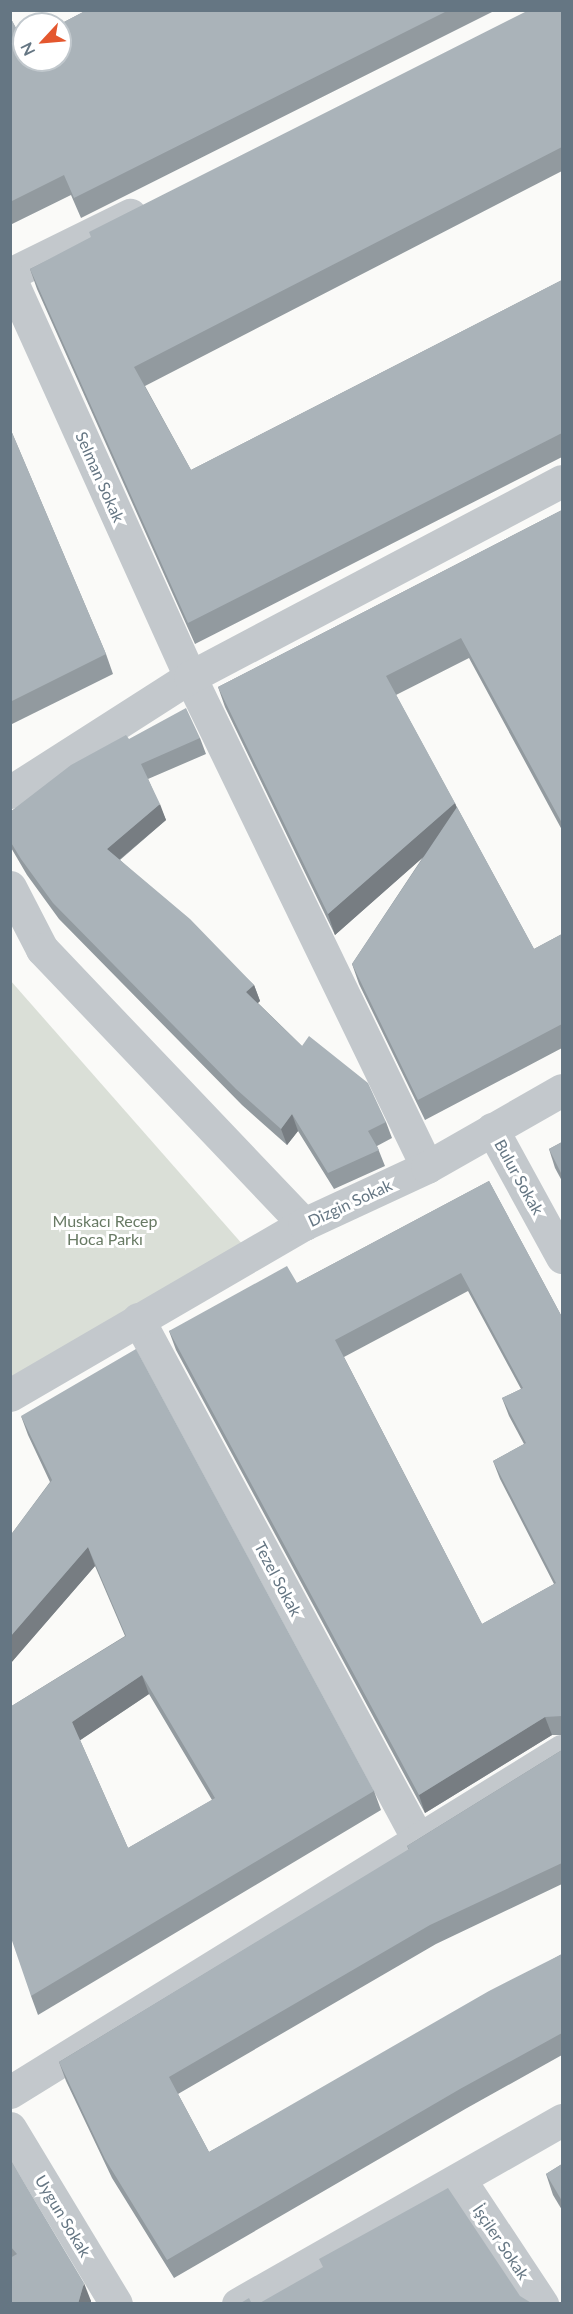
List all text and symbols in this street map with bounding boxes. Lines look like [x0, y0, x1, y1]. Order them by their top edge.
north arrow [12, 12, 72, 72]
text: N [16, 40, 38, 59]
street label: Selman Sokak [72, 429, 128, 525]
street label: Bulur Sokak [490, 1136, 548, 1218]
street label: Dizgin Sokak [305, 1175, 395, 1231]
park label: Muskacı Recep Hoca Parkı [52, 1211, 158, 1249]
street label: Tezel Sokak [250, 1539, 306, 1619]
street label: Uygun Sokak [31, 2172, 95, 2260]
street label: İşçiler Sokak [469, 2201, 533, 2283]

